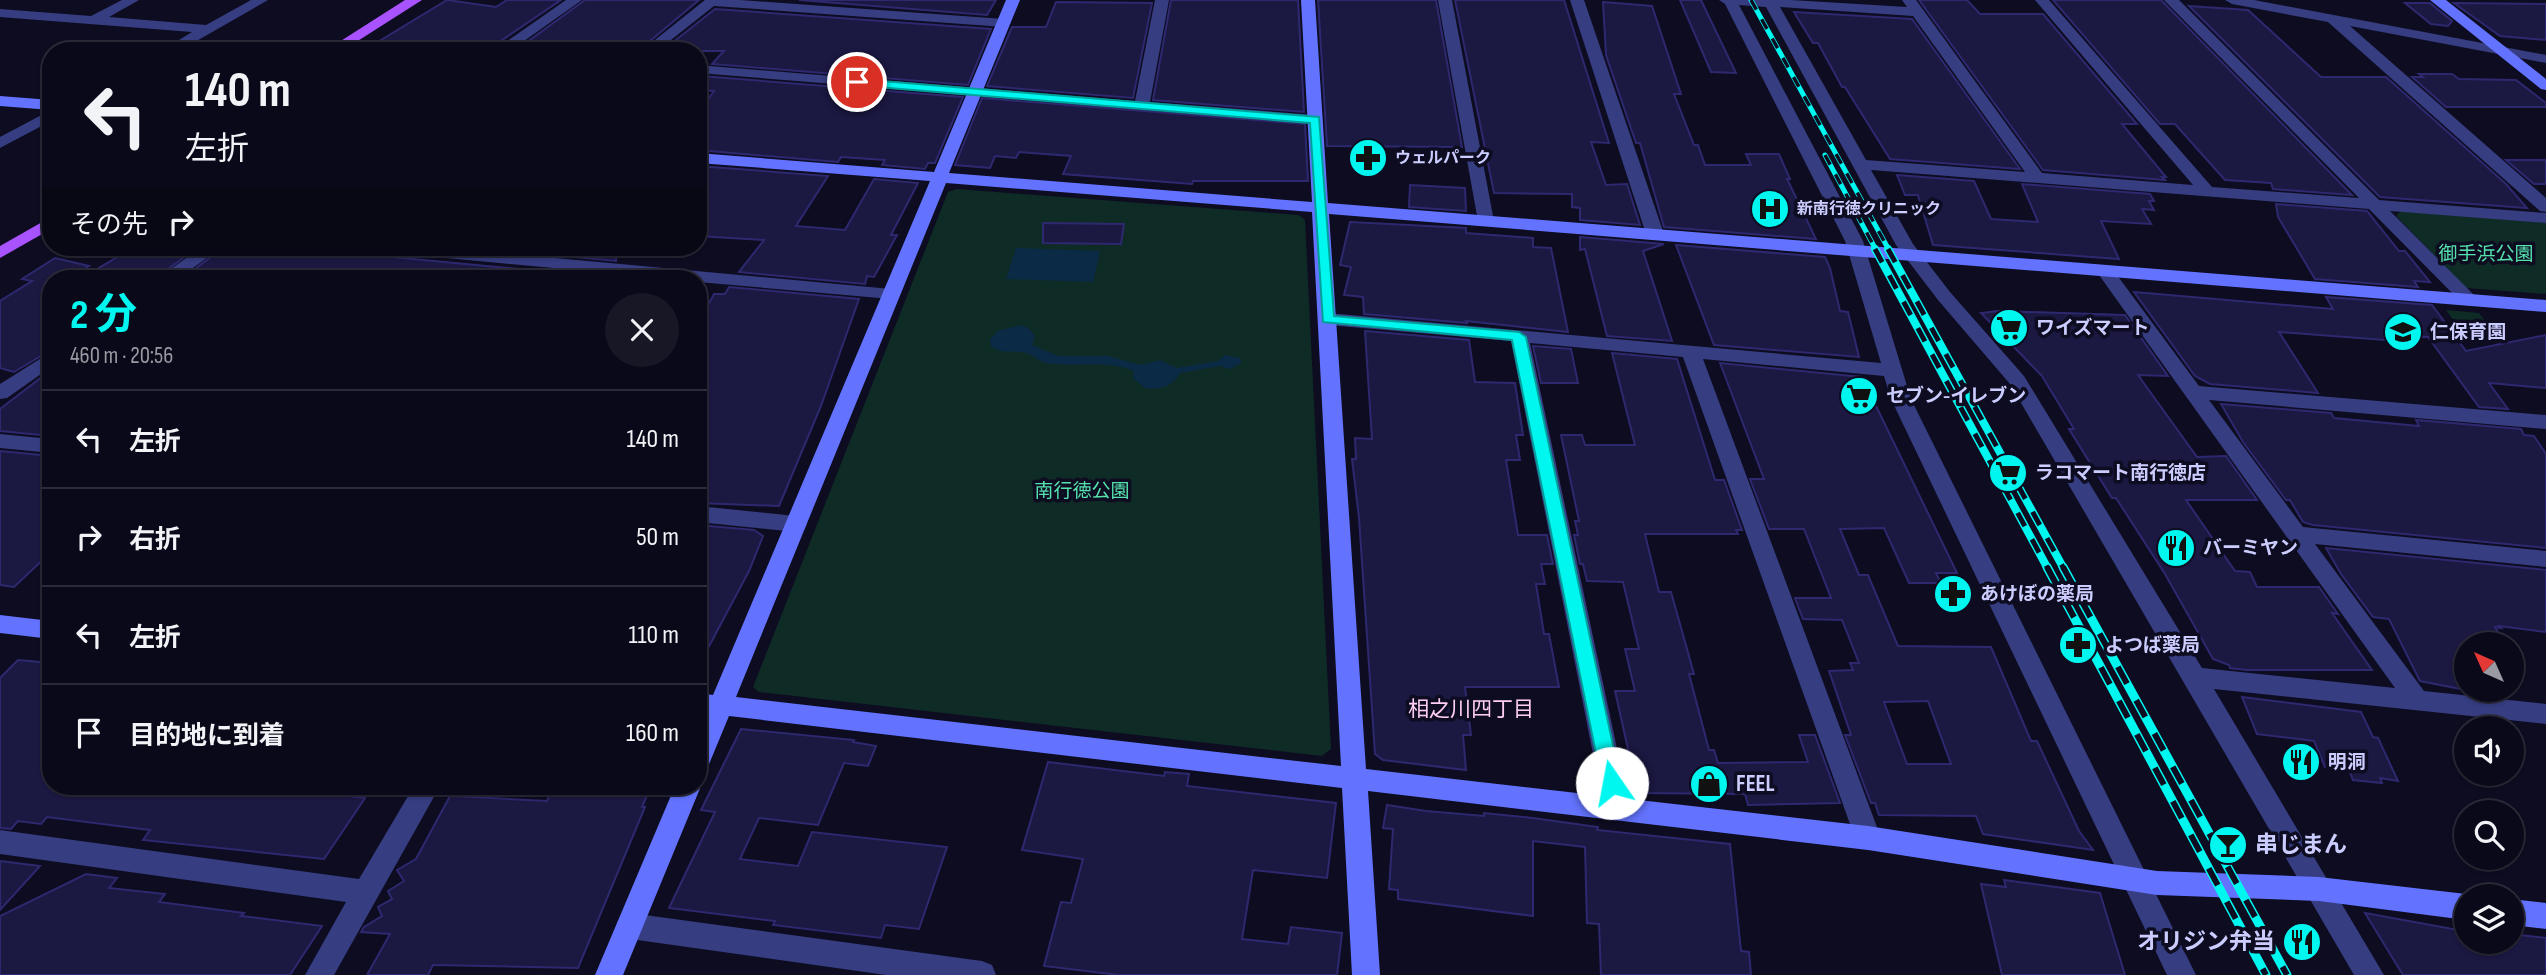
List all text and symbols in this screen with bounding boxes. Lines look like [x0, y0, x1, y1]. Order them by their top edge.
pin [827, 52, 887, 112]
text: 140 m [185, 62, 291, 121]
icon: arrive [838, 63, 876, 101]
icon: left [70, 70, 161, 161]
text: 左折 [185, 130, 249, 169]
pharmacy icon: ウェルパーク [1347, 137, 1389, 179]
place label: ウェルパーク [1395, 149, 1491, 168]
hospital icon: 新南行徳クリニック [1749, 188, 1791, 230]
place label: 新南行徳クリニック [1797, 200, 1941, 219]
icon: right [162, 203, 200, 241]
text: その先 [70, 210, 148, 241]
park label: 御手浜公園 [2438, 243, 2534, 266]
text: 2 分 [70, 290, 137, 341]
button: close [605, 293, 679, 367]
supermarket icon: ワイズマート [1988, 307, 2030, 349]
school or university icon: 仁保育園 [2382, 311, 2424, 353]
place label: ワイズマート [2036, 317, 2149, 340]
place label: 仁保育園 [2430, 321, 2506, 344]
text: 460 m · 20:56 [70, 342, 173, 370]
supermarket icon: セブン-イレブン [1838, 375, 1880, 417]
place label: セブン-イレブン [1886, 385, 2026, 408]
icon: left [70, 420, 108, 458]
text: 140 m [627, 424, 679, 455]
text: 左折 [129, 427, 181, 458]
supermarket icon: ラコマート南行徳店 [1987, 452, 2029, 494]
place label: ラコマート南行徳店 [2035, 462, 2206, 485]
park label: 南行徳公園 [1034, 480, 1130, 503]
icon: right [70, 518, 108, 556]
text: 50 m [636, 522, 679, 553]
text: 右折 [129, 525, 181, 556]
restaurant icon: バーミヤン [2155, 527, 2197, 569]
place label: バーミヤン [2203, 537, 2298, 560]
pharmacy icon: あけぼの薬局 [1932, 573, 1974, 615]
place label: あけぼの薬局 [1980, 583, 2094, 606]
icon: left [70, 616, 108, 654]
text: 110 m [628, 620, 679, 651]
text: 左折 [129, 623, 181, 654]
pharmacy icon: よつば薬局 [2057, 624, 2099, 666]
north arrow [2454, 632, 2524, 702]
map controls [2454, 632, 2524, 954]
place label: よつば薬局 [2105, 634, 2200, 657]
district label: 相之川四丁目 [1408, 697, 1534, 722]
icon: arrive [70, 714, 108, 752]
button: sound [2454, 716, 2524, 786]
text: 160 m [626, 718, 679, 749]
text: 目的地に到着 [129, 721, 285, 752]
restaurant icon: 明洞 [2280, 741, 2322, 783]
position arrow [1575, 746, 1649, 820]
place label: 明洞 [2328, 751, 2366, 774]
shop icon: FEEL [1688, 763, 1730, 805]
place label: FEEL [1736, 770, 1775, 798]
button: search [2454, 800, 2524, 870]
bar icon: 串じまん [2207, 824, 2249, 866]
place label: 串じまん [2255, 831, 2347, 859]
button: layers [2454, 884, 2524, 954]
restaurant icon: オリジン弁当 [2281, 921, 2323, 963]
place label: オリジン弁当 [2137, 928, 2275, 956]

